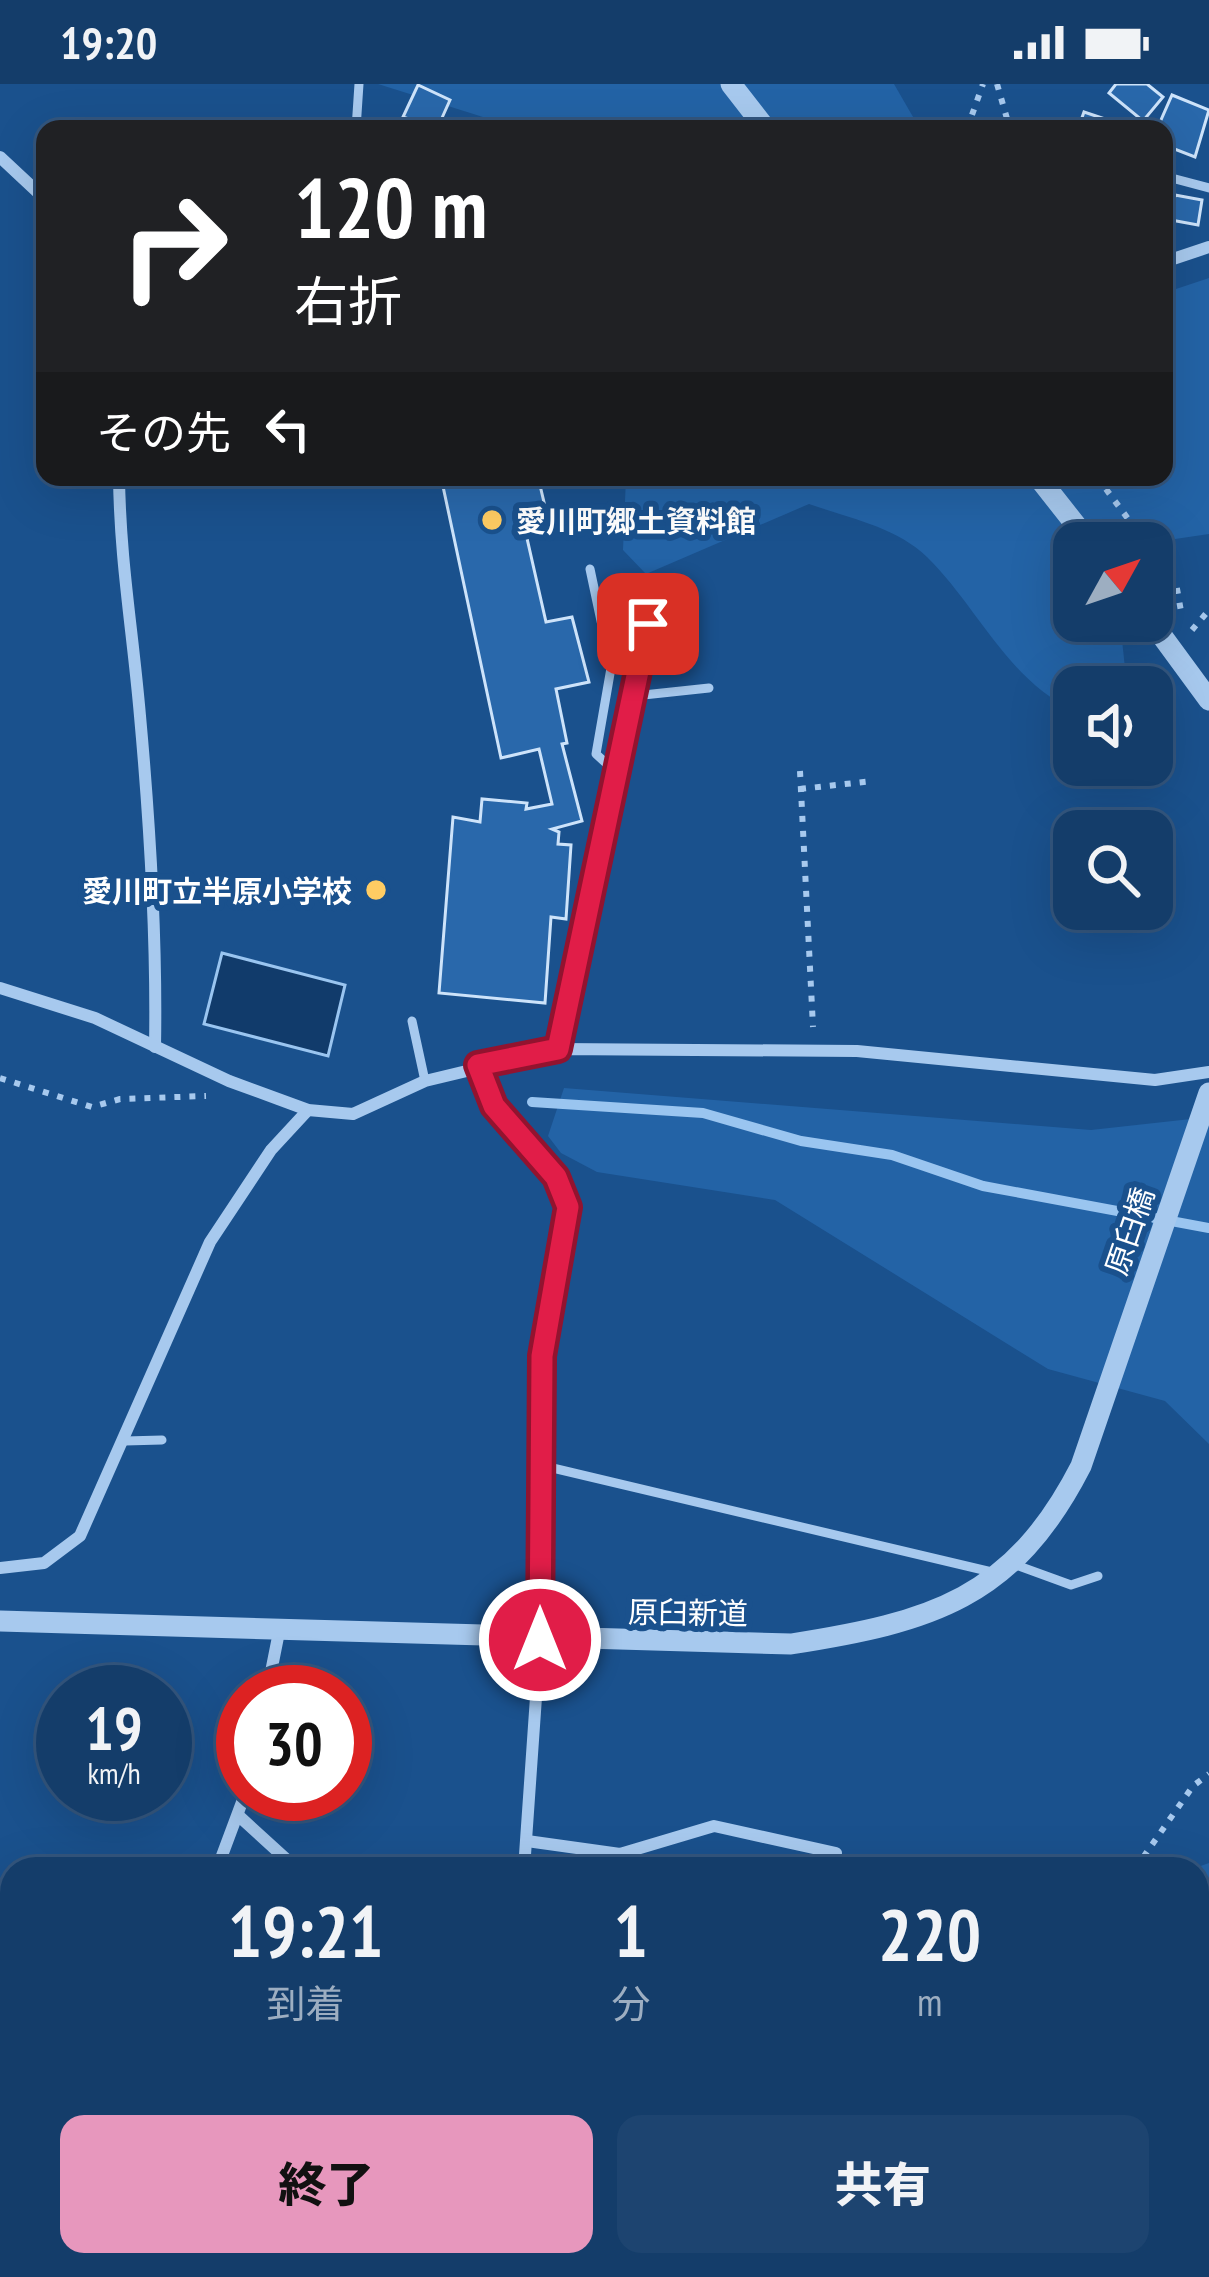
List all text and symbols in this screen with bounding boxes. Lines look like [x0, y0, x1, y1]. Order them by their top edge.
text: 19:20 [60, 13, 157, 71]
text: 120 m [294, 152, 487, 261]
icon: right [96, 168, 252, 324]
text: 右折 [294, 266, 402, 336]
icon: left [255, 396, 321, 462]
text: その先 [96, 403, 231, 461]
place label: 愛川町郷土資料館 [516, 501, 756, 540]
marker: 愛川町郷土資料館 [479, 507, 505, 533]
north arrow [1053, 522, 1173, 642]
map controls [1053, 522, 1173, 930]
pin [597, 573, 699, 675]
icon: arrive [615, 591, 681, 657]
button: sound [1053, 666, 1173, 786]
button: search [1053, 810, 1173, 930]
place label: 愛川町立半原小学校 [82, 871, 352, 910]
marker: 愛川町立半原小学校 [363, 877, 389, 903]
street label: 原臼橋 [1096, 1182, 1162, 1280]
position arrow [477, 1577, 603, 1703]
street label: 原臼新道 [628, 1591, 748, 1633]
speed limit sign: 30 [216, 1665, 372, 1821]
text: 19 [85, 1689, 143, 1767]
text: km/h [87, 1753, 141, 1792]
text: 19:21 [228, 1884, 383, 1977]
text: 1 [614, 1884, 648, 1977]
text: 220 [878, 1887, 981, 1980]
text: m [917, 1976, 942, 2027]
text: 到着 [267, 1978, 345, 2029]
text: 分 [611, 1978, 650, 2029]
button: 終了 [60, 2115, 593, 2253]
button: 共有 [617, 2115, 1149, 2253]

